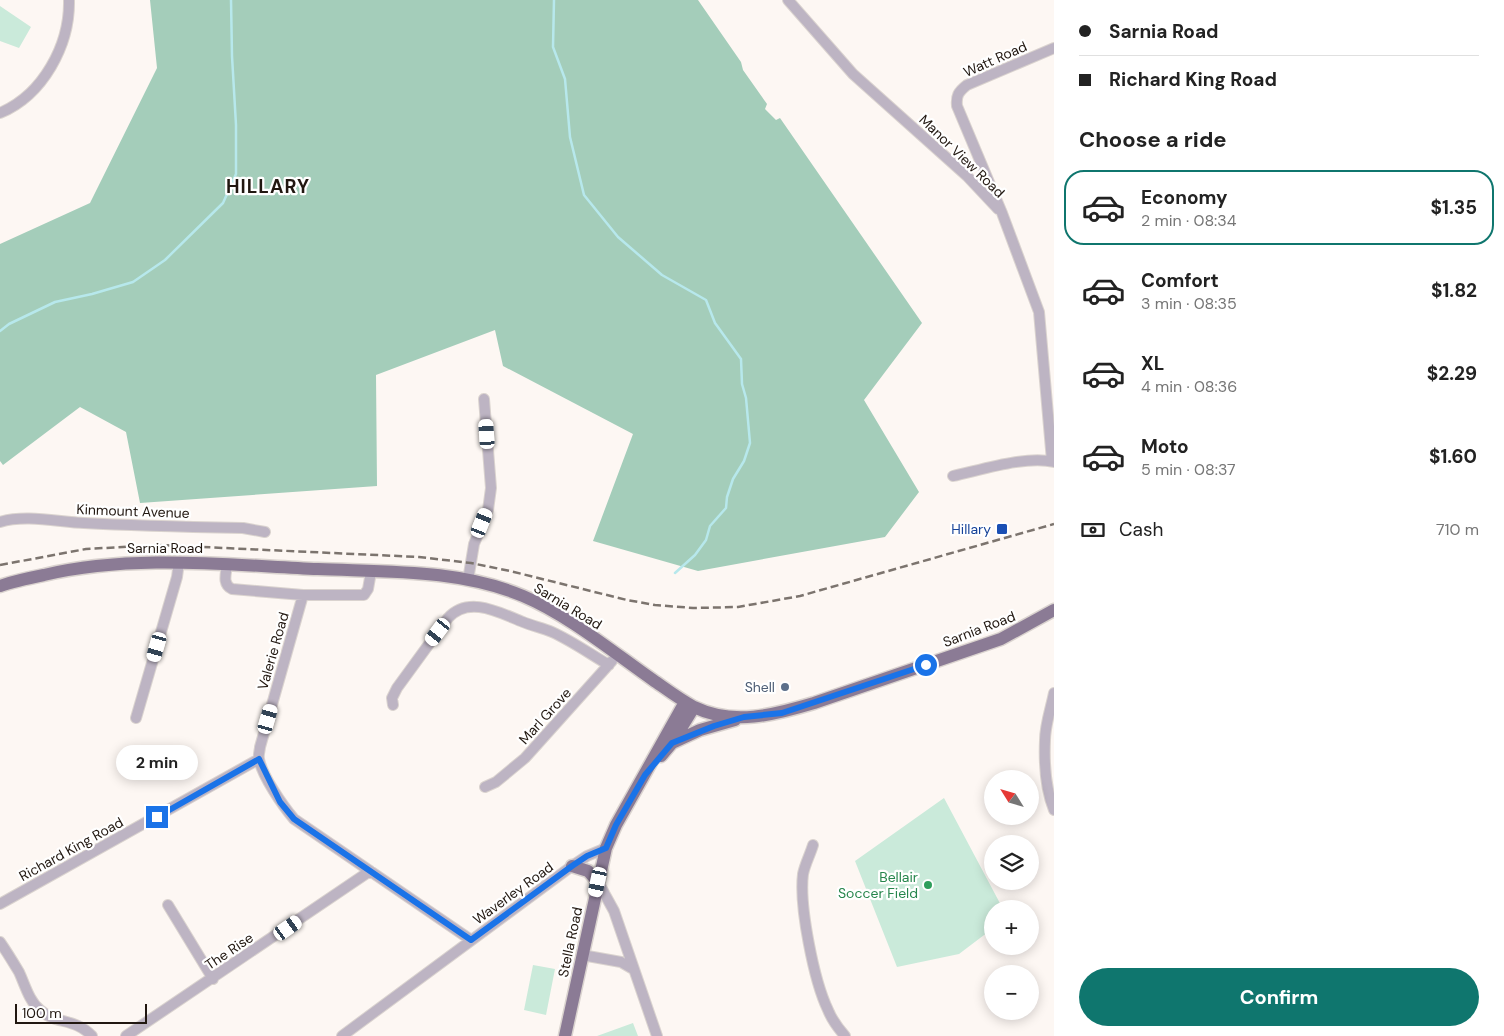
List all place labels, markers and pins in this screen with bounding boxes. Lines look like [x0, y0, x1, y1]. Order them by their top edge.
place label: Hillary [951, 520, 991, 538]
marker: Hillary [995, 522, 1009, 536]
place label: Shell [745, 678, 775, 696]
marker: Shell [779, 681, 791, 693]
place label: Bellair Soccer Field [838, 868, 918, 902]
marker: Bellair Soccer Field [922, 879, 934, 891]

